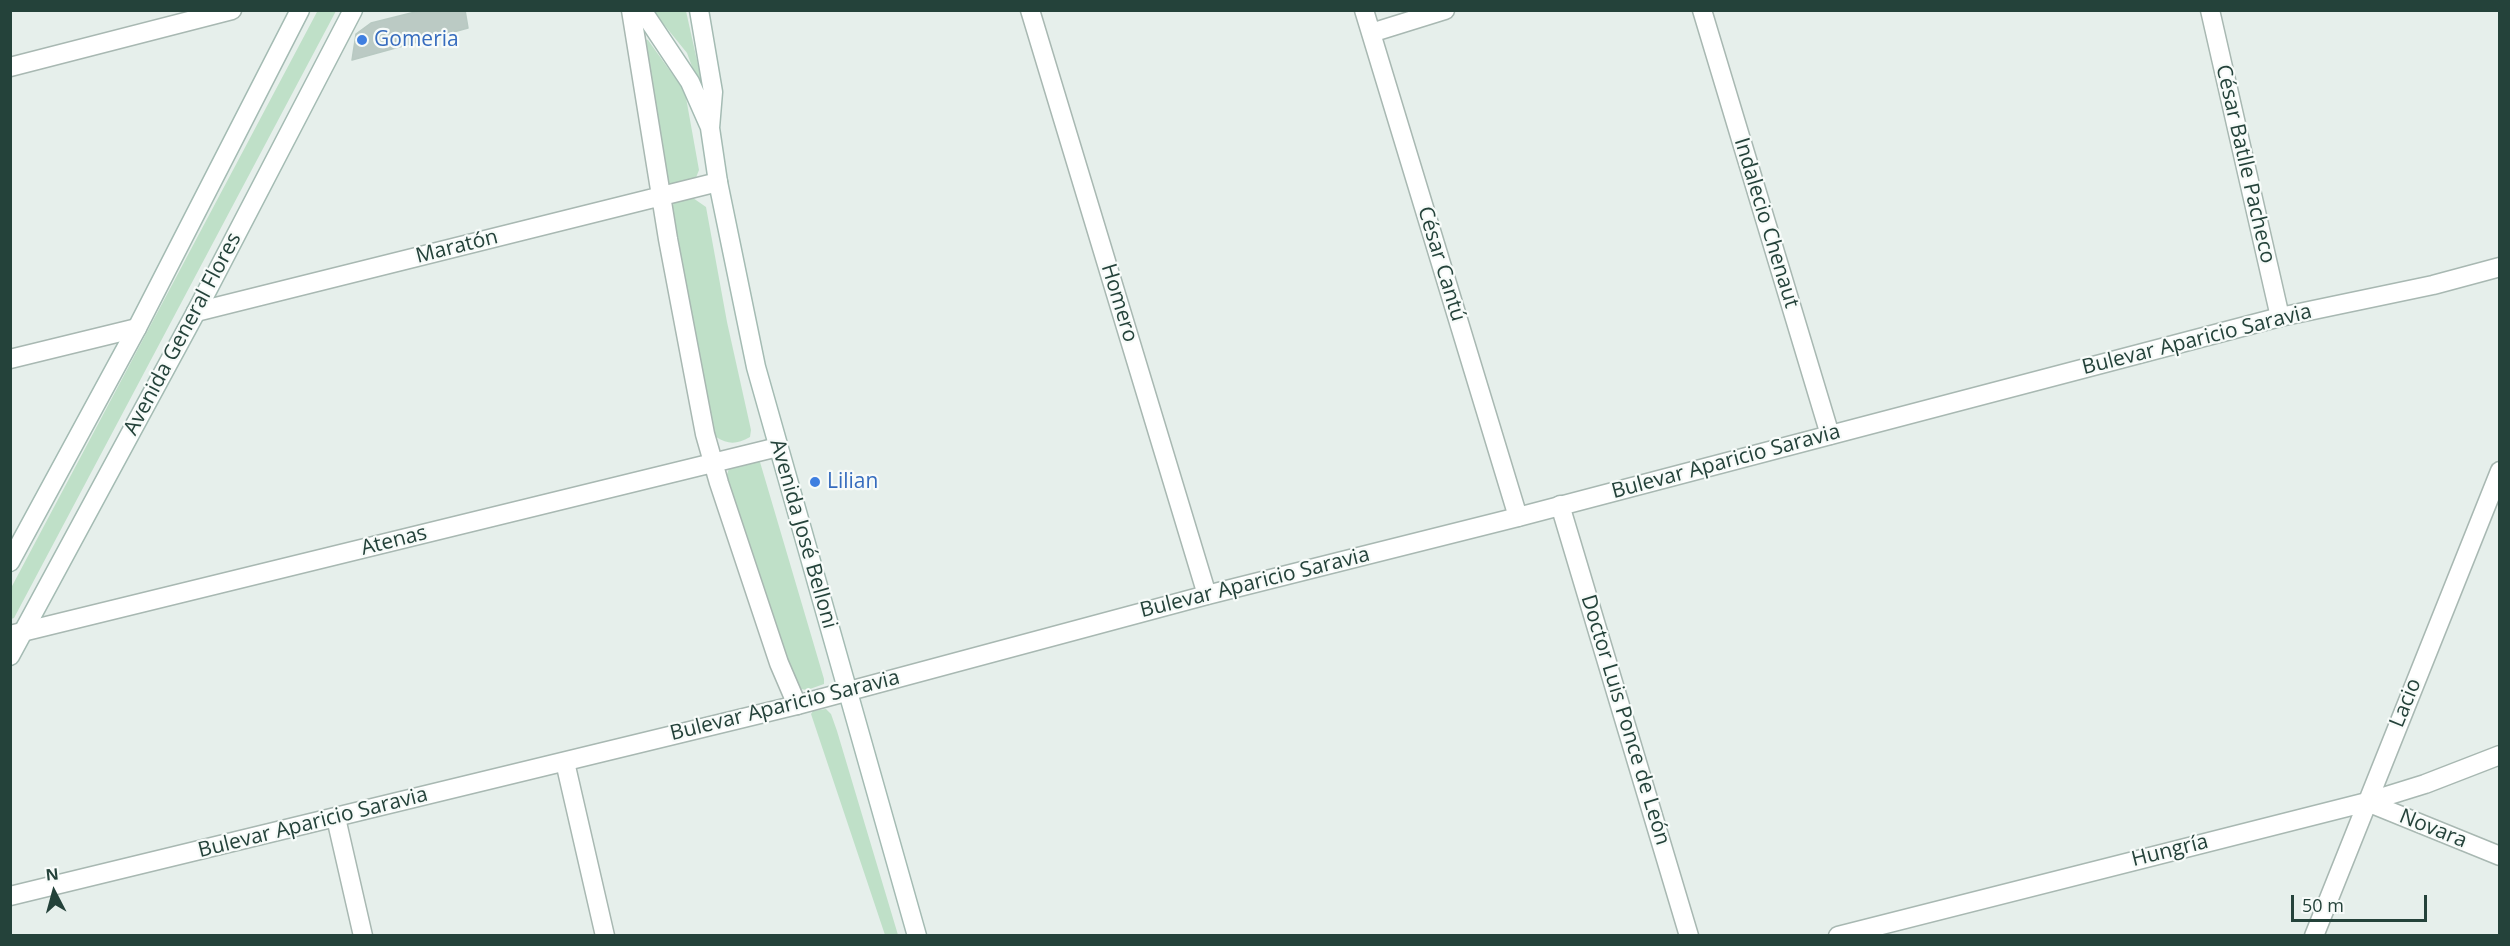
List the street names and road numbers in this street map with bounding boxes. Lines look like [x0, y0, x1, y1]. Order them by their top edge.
street label: César Batlle Pacheco [2210, 62, 2280, 266]
street label: Indalecio Chenaut [1728, 135, 1804, 311]
street label: César Cantú [1412, 203, 1470, 325]
street label: Maratón [413, 225, 501, 269]
street label: Avenida General Flores [119, 228, 247, 440]
street label: Homero [1095, 261, 1143, 345]
street label: Bulevar Aparicio Saravia [2080, 299, 2314, 381]
street label: Bulevar Aparicio Saravia [1609, 419, 1843, 505]
street label: Avenida José Belloni [764, 436, 842, 632]
street label: Atenas [358, 521, 430, 561]
street label: Bulevar Aparicio Saravia [1138, 542, 1372, 624]
street label: Doctor Luis Ponce de León [1575, 592, 1675, 848]
street label: Bulevar Aparicio Saravia [668, 665, 902, 747]
street label: Lacio [2385, 675, 2427, 731]
street label: Bulevar Aparicio Saravia [196, 782, 430, 864]
street label: Novara [2395, 804, 2471, 854]
street label: Hungría [2129, 829, 2211, 873]

